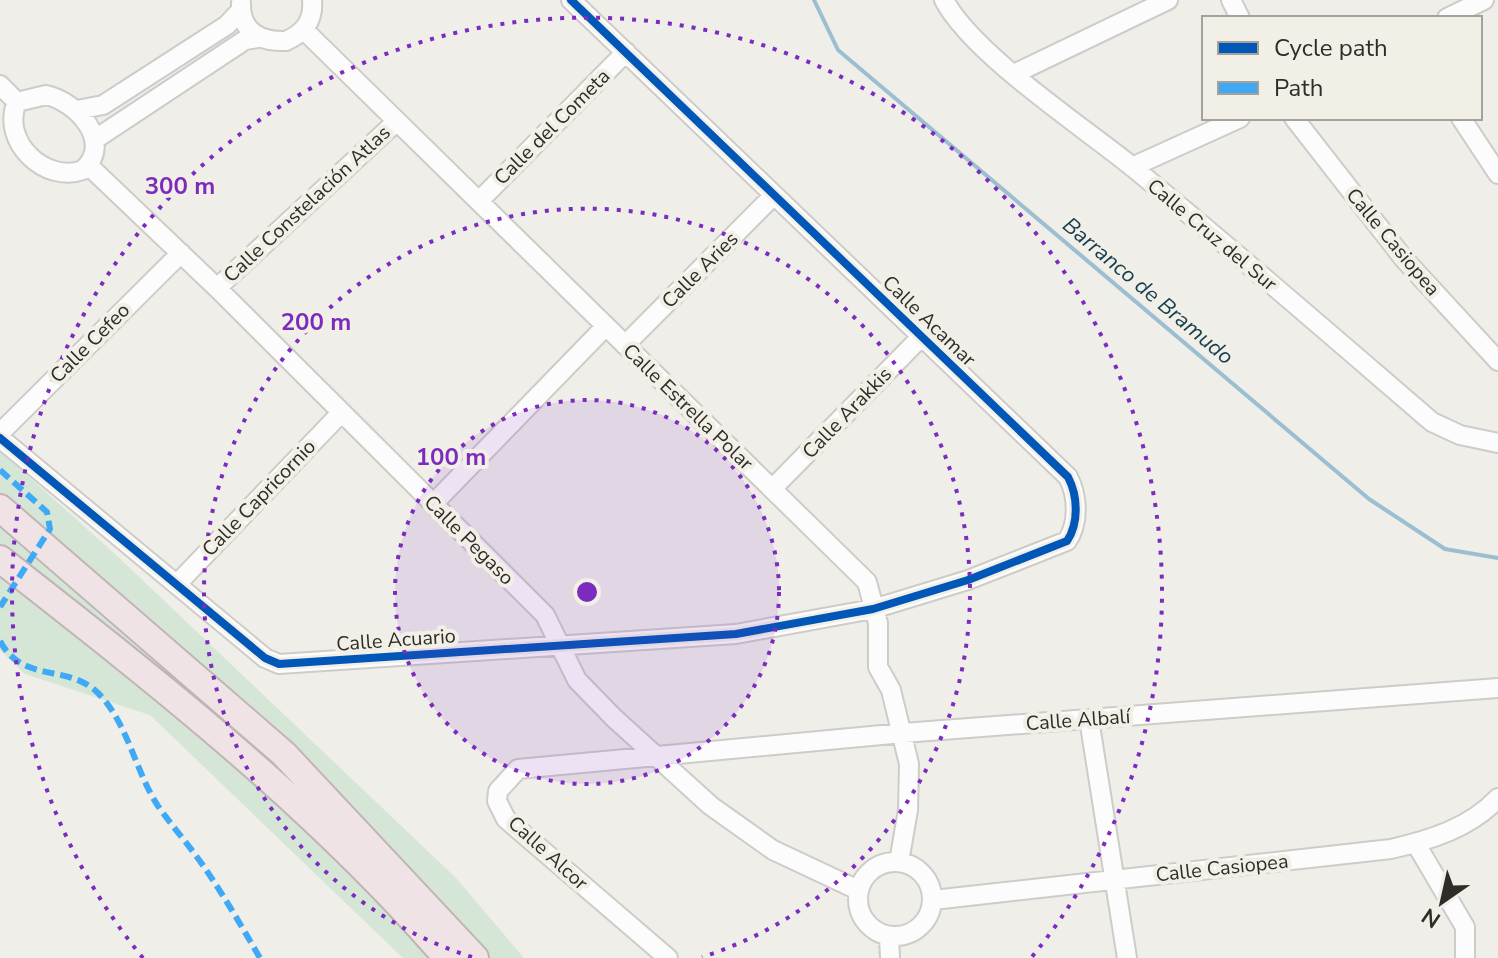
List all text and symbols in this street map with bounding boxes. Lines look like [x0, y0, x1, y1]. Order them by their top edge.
legend [1202, 16, 1482, 120]
text: Cycle path [1274, 32, 1388, 64]
street label: Calle del Cometa [488, 63, 616, 191]
text: Path [1274, 72, 1323, 104]
street label: Calle Constelación Atlas [218, 119, 396, 289]
text: 300 m [145, 170, 215, 202]
street label: Calle Cruz del Sur [1141, 173, 1283, 297]
street label: Calle Casiopea [1340, 182, 1446, 302]
water label: Barranco de Bramudo [1056, 210, 1240, 372]
street label: Calle Aries [656, 226, 744, 314]
street label: Calle Acamar [876, 269, 982, 373]
street label: Calle Cefeo [44, 297, 136, 389]
text: 200 m [281, 306, 351, 338]
street label: Calle Estrella Polar [617, 338, 759, 476]
street label: Calle Arakkis [796, 361, 898, 465]
street label: Calle Capricornio [196, 434, 322, 562]
text: 100 m [416, 441, 486, 473]
street label: Calle Pegaso [418, 489, 520, 591]
centre of rings [573, 578, 601, 606]
street label: Calle Acuario [335, 622, 457, 658]
street label: Calle Albalí [1025, 703, 1132, 737]
street label: Calle Alcor [502, 810, 594, 896]
street label: Calle Casiopea [1154, 848, 1290, 888]
north arrow [1402, 862, 1482, 942]
text: N [1416, 901, 1447, 935]

